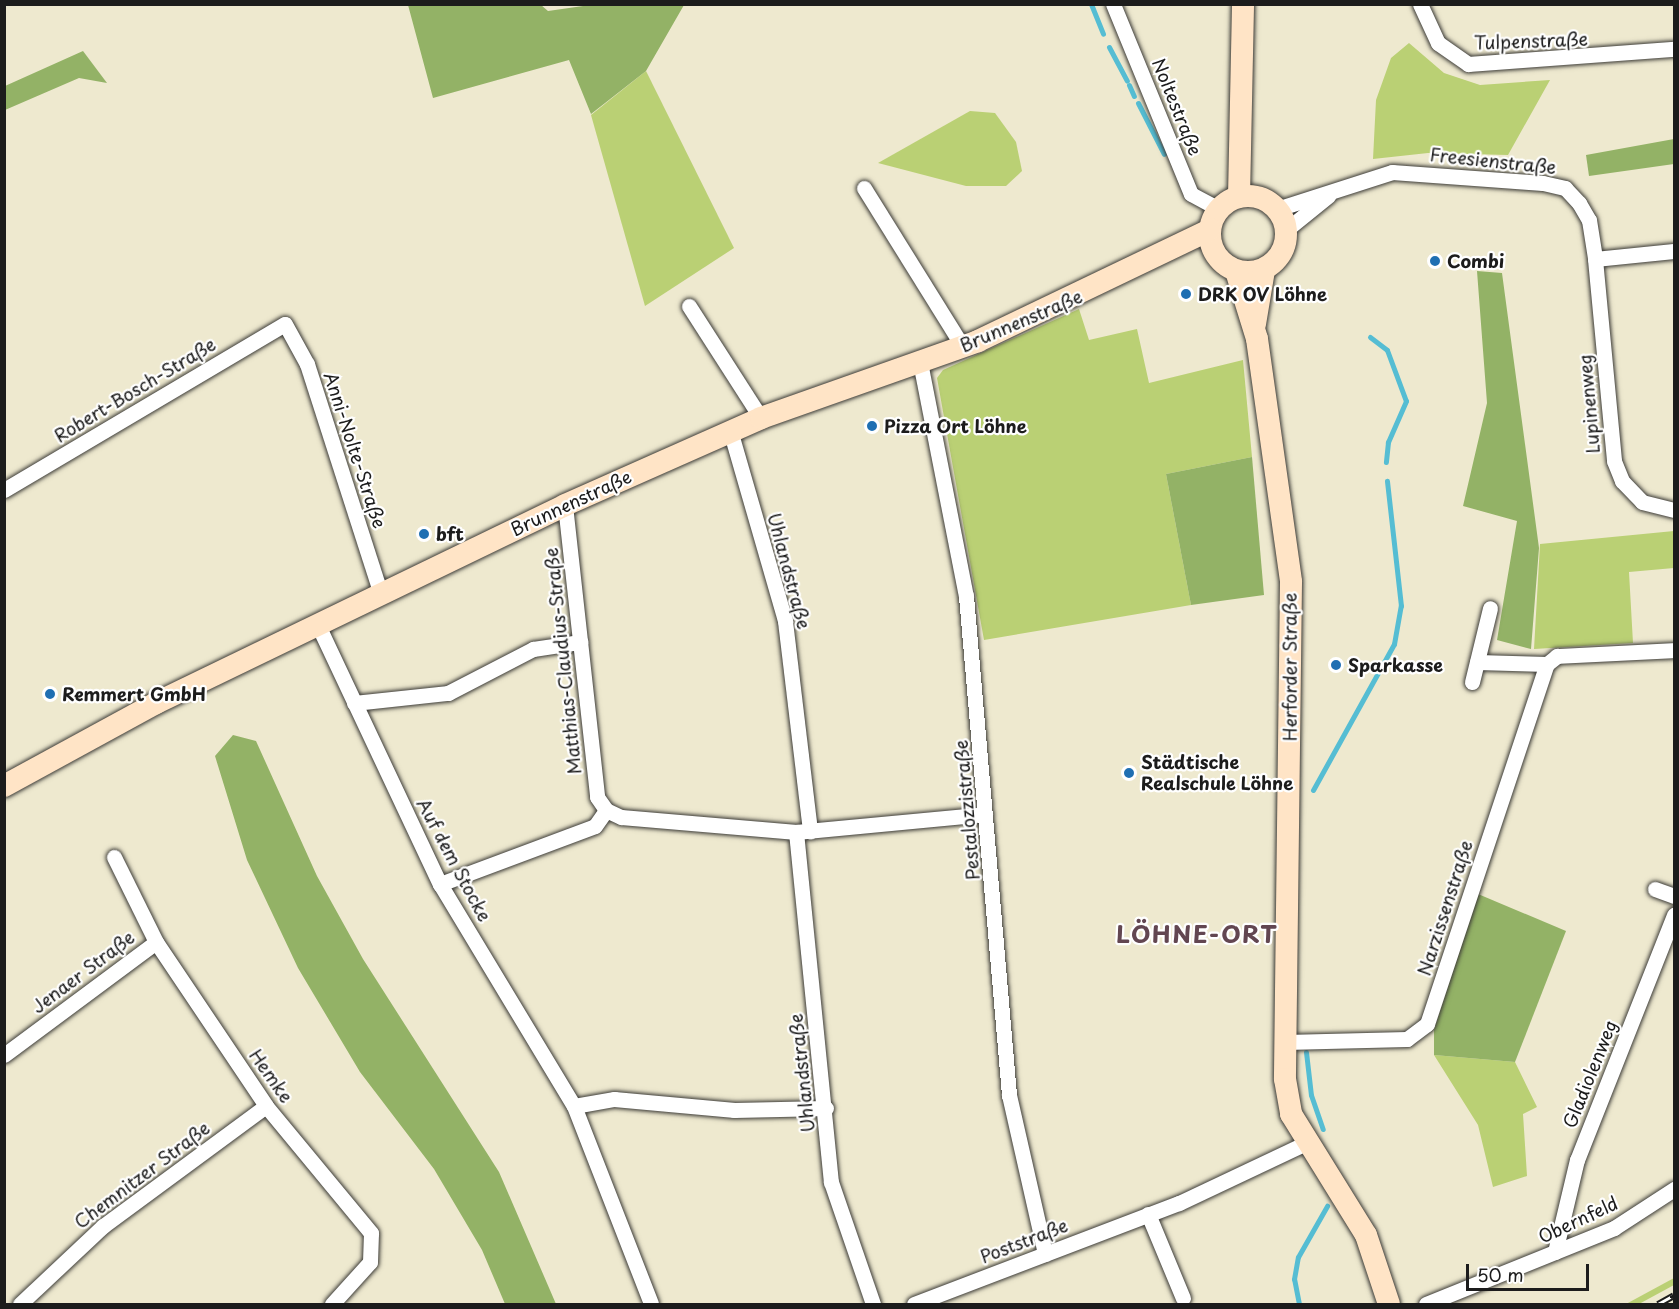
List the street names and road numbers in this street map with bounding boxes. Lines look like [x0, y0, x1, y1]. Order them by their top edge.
street label: Tulpenstraße [1474, 28, 1588, 54]
street label: Noltestraße [1148, 55, 1206, 159]
street label: Freesienstraße [1429, 144, 1557, 178]
street label: Brunnenstraße [957, 285, 1085, 357]
street label: Robert-Bosch-Straße [50, 333, 220, 447]
street label: Lupinenweg [1574, 353, 1604, 455]
street label: Anni-Nolte-Straße [320, 369, 390, 531]
street label: Brunnenstraße [507, 466, 635, 540]
street label: Uhlandstraße [763, 511, 815, 631]
street label: Matthias-Claudius-Straße [540, 547, 586, 775]
street label: Herforder Straße [1279, 593, 1301, 741]
street label: Pestalozzistraße [950, 739, 984, 881]
street label: Auf dem Stocke [412, 794, 496, 926]
street label: Narzissenstraße [1413, 838, 1477, 978]
street label: Jenaer Straße [27, 926, 139, 1018]
street label: Uhlandstraße [785, 1013, 819, 1133]
street label: Gladiolenweg [1559, 1017, 1621, 1131]
street label: Hemke [245, 1045, 297, 1107]
street label: Chemnitzer Straße [70, 1117, 214, 1233]
street label: Obernfeld [1535, 1192, 1621, 1248]
street label: Poststraße [977, 1214, 1071, 1268]

